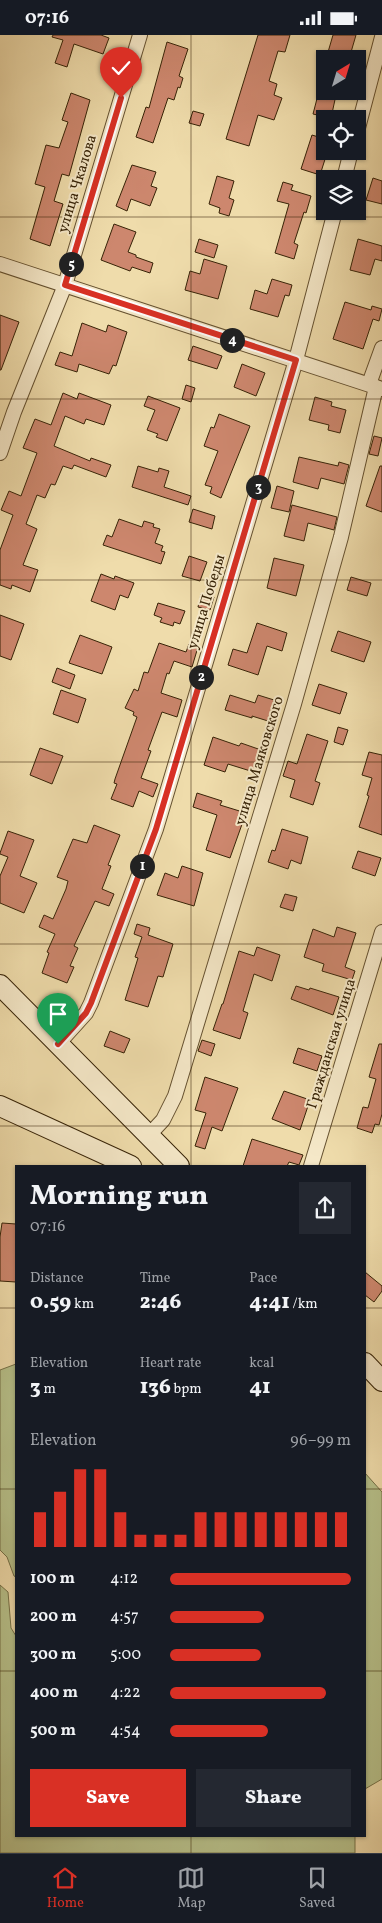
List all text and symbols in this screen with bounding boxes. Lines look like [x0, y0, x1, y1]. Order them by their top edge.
text: 07:16 [25, 5, 69, 31]
pin [100, 47, 142, 98]
north arrow [316, 50, 366, 100]
map controls [316, 50, 366, 220]
icon: check [107, 54, 135, 82]
button: locate [316, 110, 366, 160]
street label: улица Чкалова [53, 132, 103, 236]
button: layers [316, 170, 366, 220]
pin: 5 [58, 251, 84, 277]
text: 5 [68, 255, 75, 274]
pin: 4 [220, 327, 244, 353]
text: 4 [228, 331, 237, 350]
pin: 3 [246, 475, 270, 499]
text: 3 [255, 478, 262, 497]
street label: улица Победы [183, 552, 231, 652]
pin: 2 [188, 665, 214, 689]
text: 2 [198, 668, 205, 687]
street label: улица Маяковского [230, 694, 290, 828]
pin: 1 [130, 853, 154, 879]
text: 1 [140, 857, 145, 876]
street label: Гражданская улица [302, 976, 362, 1112]
pin [37, 993, 79, 1044]
icon: arrive [44, 1000, 72, 1028]
text: Morning run [30, 1177, 208, 1216]
button: share [299, 1182, 351, 1234]
text: 07:16 [30, 1216, 65, 1238]
text: Distance [30, 1269, 84, 1288]
text: Time [140, 1269, 170, 1288]
text: Pace [249, 1269, 277, 1288]
text: 0.59 [30, 1288, 71, 1317]
text: 2:46 [140, 1288, 181, 1317]
text: 4:41 [249, 1288, 290, 1317]
text: km [71, 1295, 94, 1314]
text: /km [290, 1295, 318, 1314]
text: Elevation [30, 1354, 88, 1373]
text: Heart rate [140, 1354, 201, 1373]
text: kcal [249, 1354, 274, 1373]
text: 3 [30, 1373, 41, 1402]
text: 136 [140, 1373, 171, 1402]
text: 41 [249, 1373, 271, 1402]
text: m [41, 1380, 56, 1399]
text: bpm [171, 1380, 202, 1399]
text: Elevation [30, 1430, 97, 1452]
text: 96–99 m [290, 1430, 351, 1452]
text: 100 m [30, 1568, 75, 1590]
text: 4:12 [110, 1568, 138, 1590]
text: 200 m [30, 1606, 77, 1628]
text: 4:57 [110, 1606, 139, 1628]
text: 300 m [30, 1644, 76, 1666]
text: 5:00 [110, 1644, 141, 1666]
text: 400 m [30, 1682, 78, 1704]
text: 4:22 [110, 1682, 141, 1704]
text: 500 m [30, 1720, 76, 1742]
text: 4:54 [110, 1720, 141, 1742]
button: Save [30, 1769, 186, 1827]
button: Share [196, 1769, 351, 1827]
tab: Home [47, 1864, 84, 1913]
tab: Map [177, 1864, 205, 1913]
tab: Saved [299, 1864, 335, 1913]

